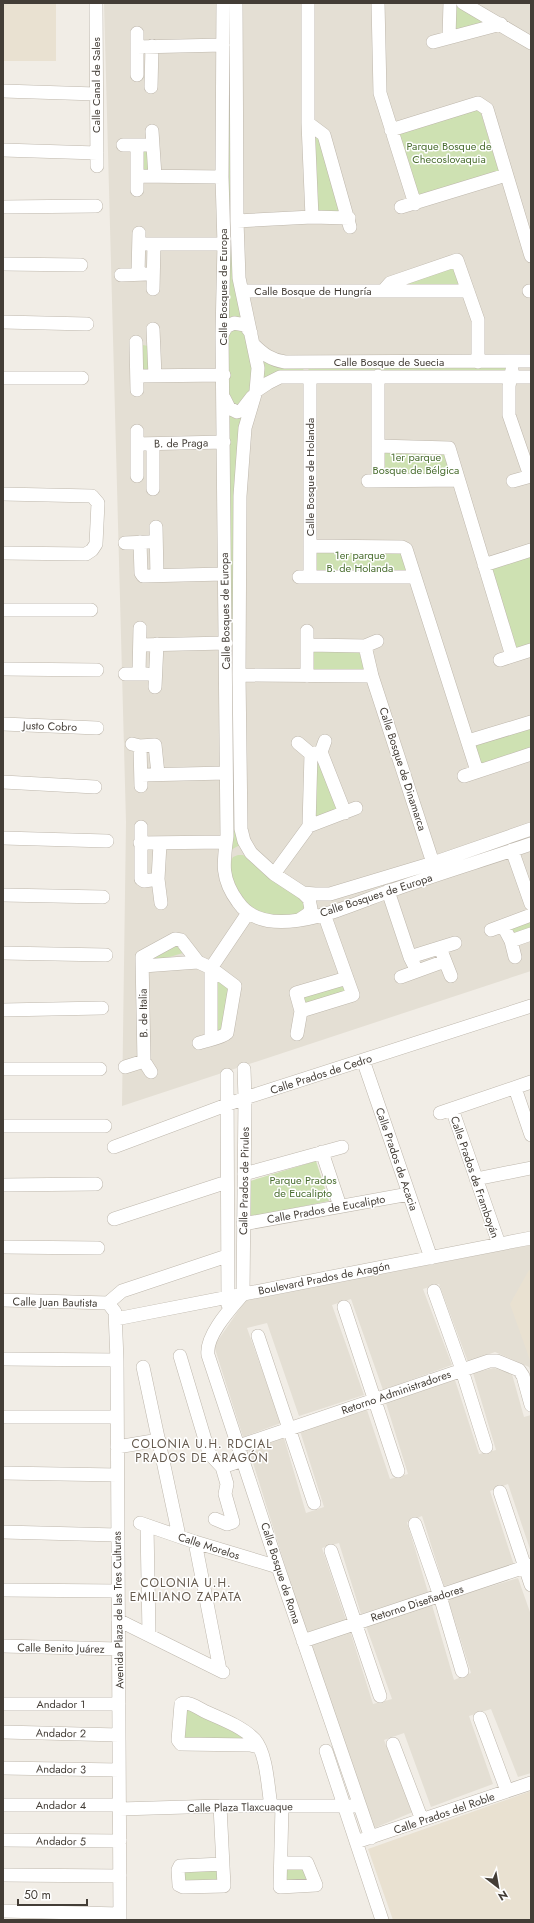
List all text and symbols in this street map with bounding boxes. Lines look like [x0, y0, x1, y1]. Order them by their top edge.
street label: Calle Canal de Sales [88, 37, 104, 133]
park label: Parque Bosque de Checoslovaquia [406, 138, 492, 167]
street label: Calle Bosques de Europa [215, 228, 231, 346]
street label: Calle Bosque de Hungría [254, 283, 372, 299]
street label: Calle Bosque de Suecia [334, 354, 444, 370]
street label: Calle Bosque de Holanda [302, 418, 318, 536]
street label: B. de Praga [154, 435, 208, 451]
park label: 1er parque Bosque de Bélgica [373, 449, 459, 478]
park label: 1er parque B. de Holanda [327, 547, 393, 576]
street label: Calle Bosques de Europa [216, 552, 234, 670]
street label: Calle Bosque de Dinamarca [375, 705, 431, 833]
street label: Justo Cobro [21, 717, 77, 735]
street label: Calle Bosques de Europa [318, 869, 434, 921]
street label: B. de Italia [135, 988, 151, 1038]
street label: Calle Prados de Cedro [268, 1050, 374, 1098]
street label: Calle Prados de Acacia [372, 1105, 422, 1213]
street label: Calle Prados de Framboyán [447, 1114, 503, 1240]
street label: Calle Prados de Pirules [235, 1126, 253, 1235]
park label: Parque Prados de Eucalipto [269, 1172, 337, 1201]
street label: Calle Prados de Eucalipto [266, 1191, 386, 1227]
street label: Boulevard Prados de Aragón [257, 1257, 391, 1299]
street label: Calle Juan Bautista [13, 1293, 97, 1311]
street label: Retorno Administradores [339, 1366, 454, 1418]
district label: COLONIA U.H. RDCIAL PRADOS DE ARAGÓN [131, 1435, 273, 1467]
street label: Calle Bosque de Roma [257, 1520, 305, 1626]
street label: Calle Morelos [176, 1529, 242, 1564]
street label: Avenida Plaza de las Tres Culturas [109, 1530, 127, 1689]
district label: COLONIA U.H. EMILIANO ZAPATA [130, 1574, 242, 1606]
street label: Retorno Diseñadores [368, 1580, 466, 1626]
street label: Calle Benito Juárez [17, 1639, 105, 1657]
street label: Andador 1 [37, 1696, 85, 1712]
street label: Andador 2 [36, 1725, 86, 1741]
street label: Andador 3 [36, 1761, 86, 1777]
street label: Calle Prados del Roble [391, 1788, 497, 1838]
street label: Andador 4 [36, 1797, 87, 1813]
street label: Calle Plaza Tlaxcuaque [187, 1798, 293, 1816]
street label: Andador 5 [36, 1833, 86, 1849]
north arrow [478, 1867, 518, 1907]
scale bar [18, 1881, 87, 1907]
text: 50 m [24, 1886, 51, 1904]
text: N [495, 1886, 511, 1905]

